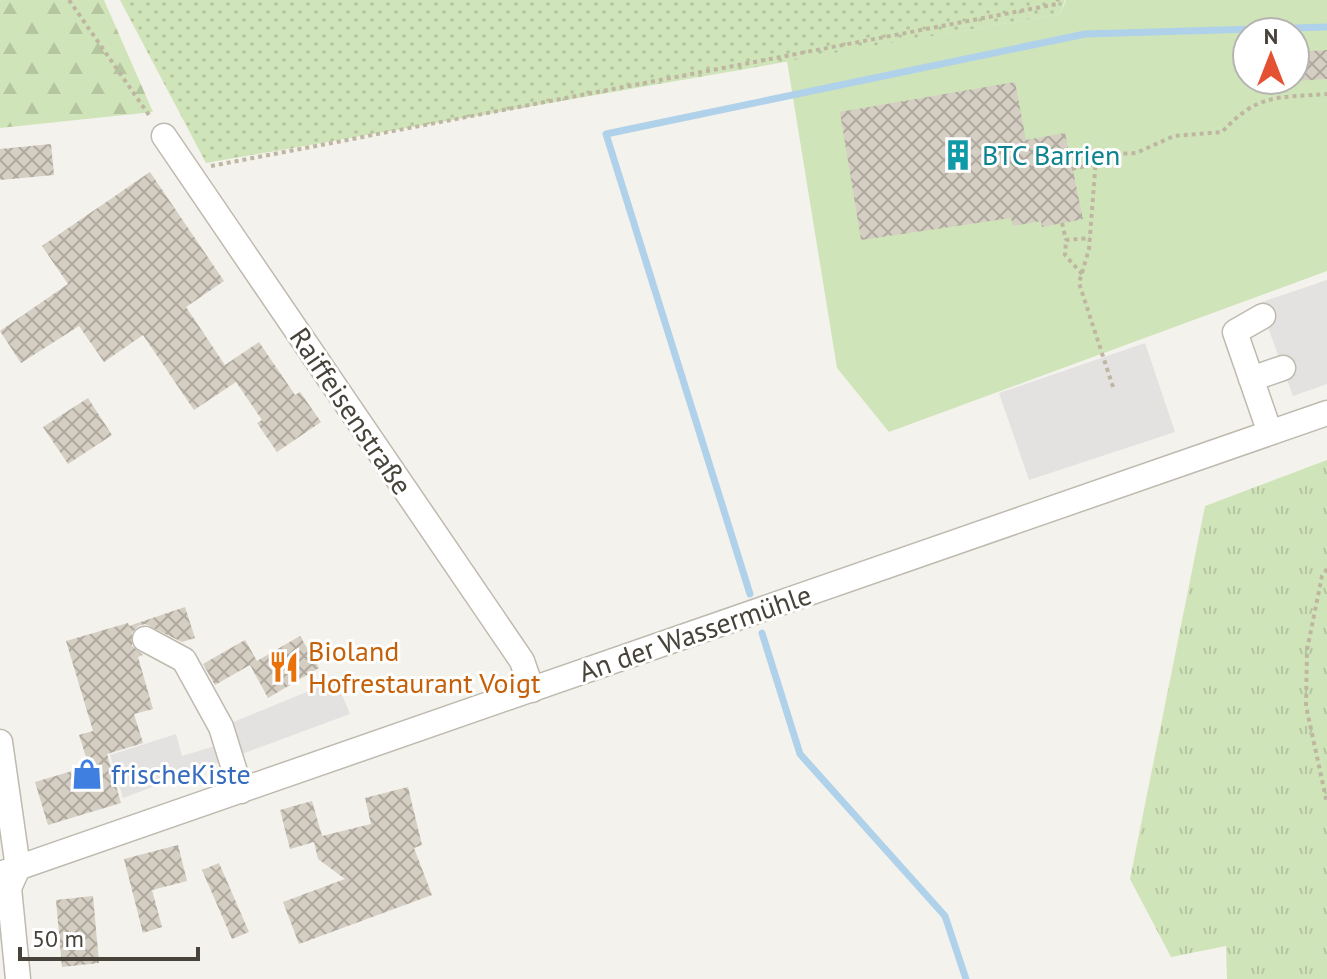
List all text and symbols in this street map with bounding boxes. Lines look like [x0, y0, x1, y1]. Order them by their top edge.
north arrow [1231, 16, 1311, 96]
text: N [1264, 22, 1278, 50]
place label: BTC Barrien [982, 136, 1120, 173]
building icon: BTC Barrien [941, 138, 975, 172]
street label: Raiffeisenstraße [282, 320, 421, 501]
street label: An der Wassermühle [574, 575, 816, 690]
place label: Bioland Hofrestaurant Voigt [308, 632, 541, 701]
restaurant icon: Bioland Hofrestaurant Voigt [267, 650, 301, 684]
place label: frischeKiste [111, 755, 251, 792]
shop icon: frischeKiste [70, 757, 104, 791]
scale bar [20, 911, 198, 961]
text: 50 m [32, 923, 84, 954]

